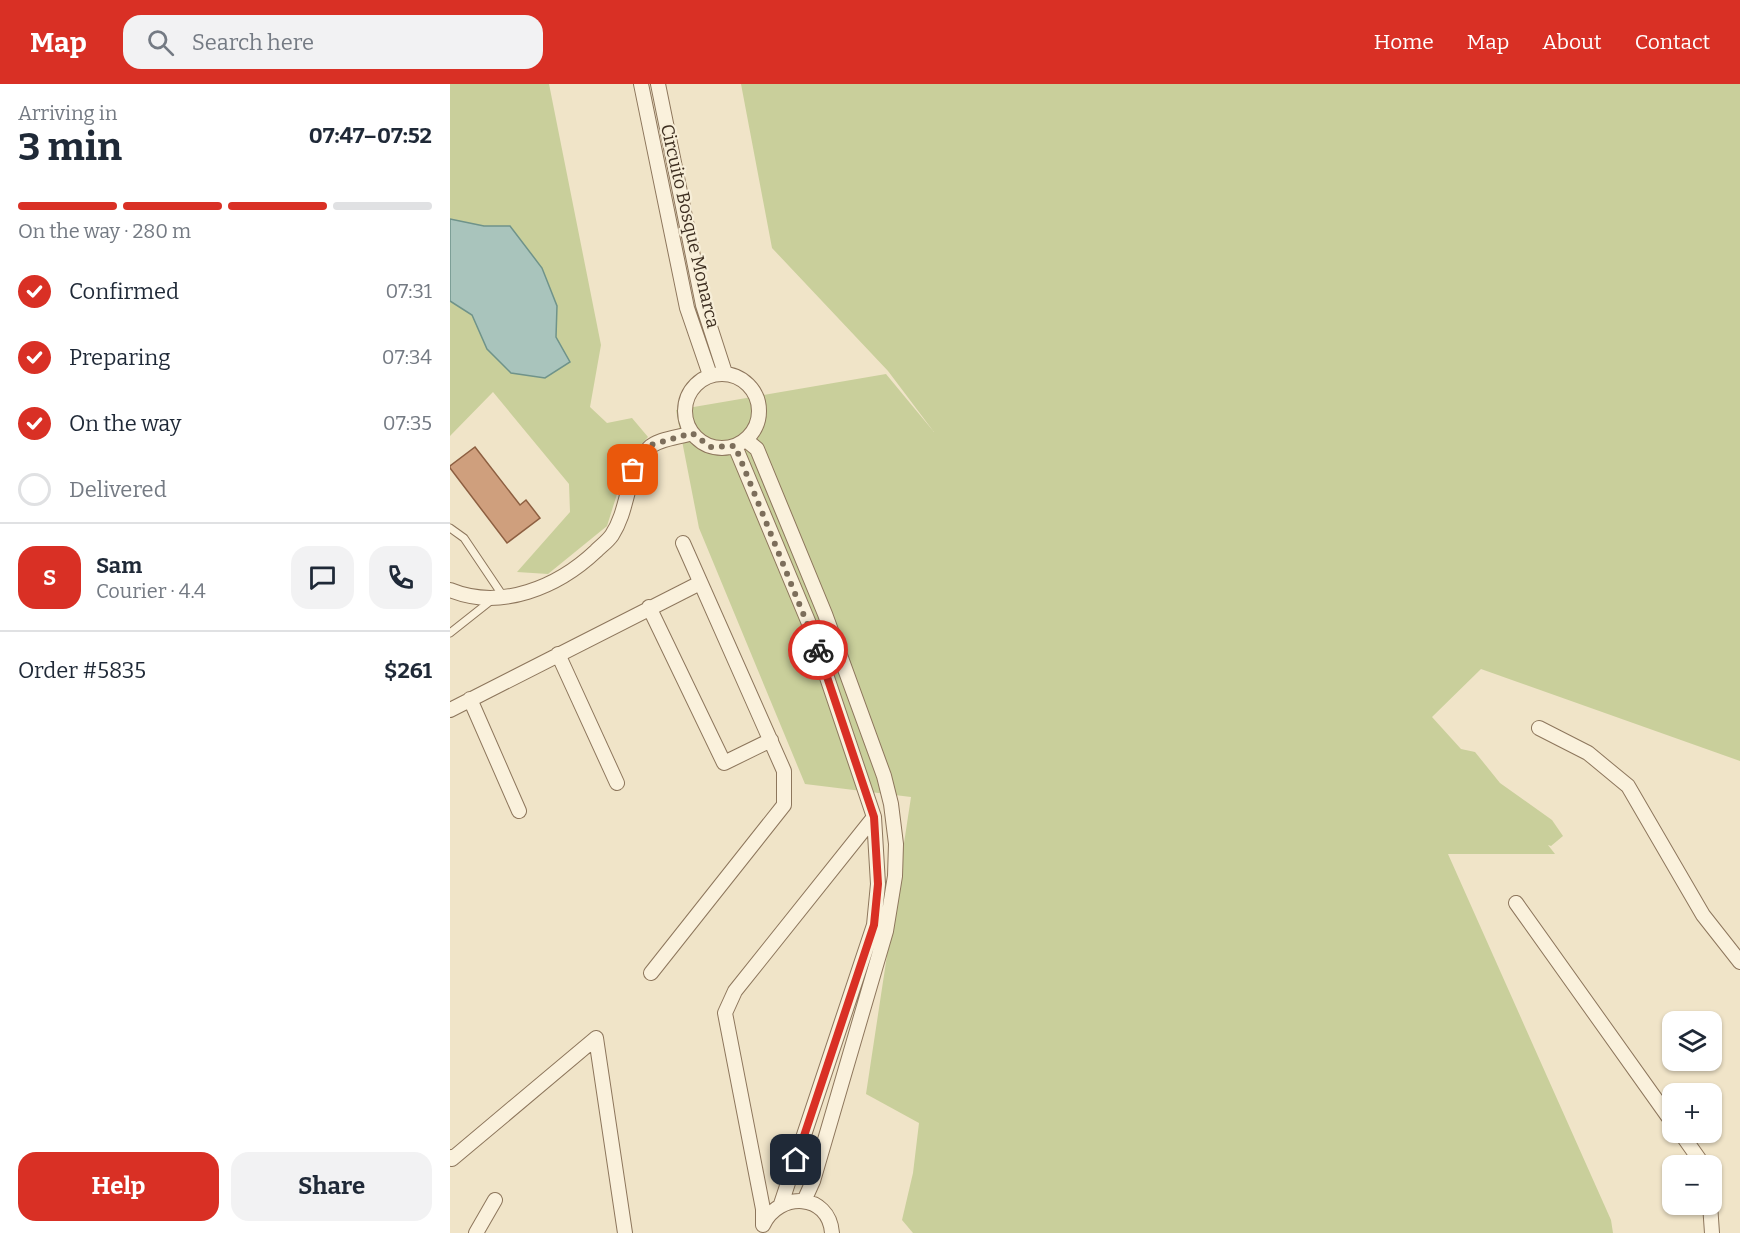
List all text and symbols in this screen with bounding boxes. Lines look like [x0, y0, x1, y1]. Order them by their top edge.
search box [123, 15, 543, 69]
text: Map [30, 26, 87, 59]
icon: search [144, 26, 177, 59]
text: Search here [192, 29, 314, 56]
text: Home [1374, 29, 1434, 55]
text: Map [1467, 29, 1509, 55]
text: About [1542, 29, 1602, 55]
text: Contact [1635, 29, 1710, 55]
text: Arriving in [18, 101, 117, 125]
text: 07:47–07:52 [309, 122, 432, 149]
street label: Circuito Bosque Monarca [656, 122, 724, 330]
text: 3 min [18, 124, 122, 170]
text: On the way · 280 m [18, 219, 191, 243]
icon: check [18, 275, 51, 308]
text: Confirmed [69, 278, 179, 305]
text: 07:31 [385, 279, 432, 303]
icon: check [18, 341, 51, 374]
text: Preparing [69, 344, 171, 371]
text: 07:34 [382, 345, 432, 369]
icon: check [18, 407, 51, 440]
text: On the way [69, 410, 181, 437]
text: 07:35 [383, 411, 432, 435]
pin [607, 444, 658, 495]
icon: bag [616, 453, 649, 486]
text: Delivered [69, 476, 167, 503]
button: chat [291, 546, 354, 609]
button: phone [369, 546, 432, 609]
text: Sam [96, 552, 142, 579]
text: S [43, 564, 56, 591]
text: Courier · 4.4 [96, 579, 206, 603]
courier [788, 620, 848, 680]
icon: bike [802, 634, 835, 667]
text: Order #5835 [18, 657, 146, 684]
text: $261 [384, 657, 432, 684]
map controls [1662, 1011, 1722, 1215]
button: layers [1662, 1011, 1722, 1071]
button: + [1662, 1083, 1722, 1143]
pin [770, 1134, 821, 1185]
icon: home [779, 1143, 812, 1176]
button: Help [18, 1152, 219, 1221]
button: Share [231, 1152, 432, 1221]
button: − [1662, 1155, 1722, 1215]

